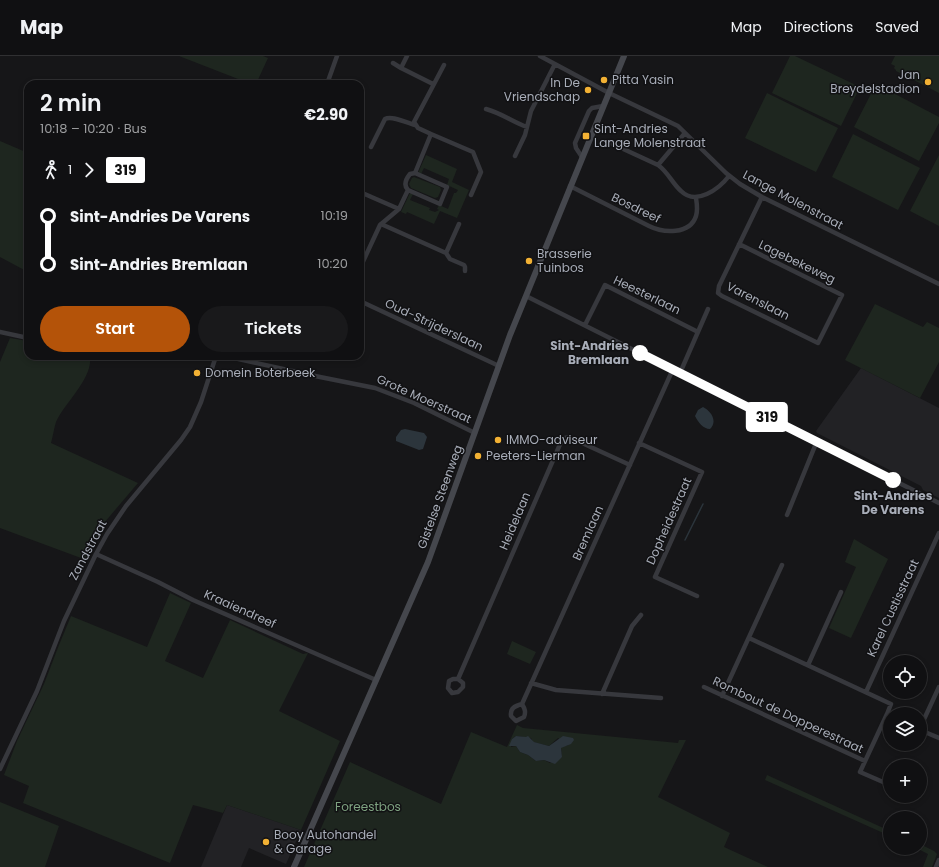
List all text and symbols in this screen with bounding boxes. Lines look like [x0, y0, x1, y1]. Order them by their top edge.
text: Map [20, 14, 63, 41]
text: Map [731, 17, 762, 37]
text: Directions [784, 17, 853, 37]
text: Saved [875, 17, 919, 37]
place label: Jan Breydelstadion [830, 66, 920, 97]
place label: Pitta Yasin [612, 71, 674, 88]
place label: In De Vriendschap [504, 74, 580, 105]
marker: Pitta Yasin [599, 75, 609, 85]
marker: Jan Breydelstadion [923, 77, 933, 87]
marker: In De Vriendschap [583, 85, 593, 95]
text: 2 min [40, 88, 102, 119]
text: €2.90 [304, 104, 348, 125]
text: 10:18 – 10:20 · Bus [40, 119, 147, 138]
place label: Sint-Andries Lange Molenstraat [594, 120, 706, 151]
marker: Sint-Andries Lange Molenstraat [581, 131, 591, 141]
icon: walk [40, 159, 62, 181]
icon: forward [78, 159, 100, 181]
text: 1 [68, 160, 72, 179]
text: 319 [114, 160, 137, 180]
street label: Lange Molenstraat [740, 166, 846, 233]
street label: Bosdreef [609, 188, 664, 227]
text: Sint-Andries De Varens [70, 206, 250, 227]
text: 10:19 [321, 206, 348, 225]
street label: Lagebekeweg [756, 236, 838, 287]
place label: Brasserie Tuinbos [537, 245, 592, 276]
text: Sint-Andries Bremlaan [70, 254, 248, 275]
text: 10:20 [317, 254, 348, 273]
marker: Brasserie Tuinbos [524, 256, 534, 266]
street label: Heesterlaan [611, 271, 684, 318]
street label: Varenslaan [724, 277, 793, 324]
street label: Oud-Strijderslaan [382, 294, 486, 355]
button: Start [40, 306, 190, 352]
button: Tickets [198, 306, 348, 352]
place label: Sint-Andries Bremlaan [550, 337, 629, 368]
marker: Sint-Andries Bremlaan [632, 345, 648, 361]
place label: Domein Boterbeek [205, 364, 316, 381]
marker: Domein Boterbeek [192, 368, 202, 378]
street label: Grote Moerstraat [374, 370, 474, 427]
line badge: 319 [744, 404, 790, 430]
text: 319 [756, 407, 778, 427]
place label: IMMO-adviseur [506, 431, 598, 448]
marker: IMMO-adviseur [493, 435, 503, 445]
street label: Gistelse Steenweg [413, 442, 466, 551]
place label: Peeters-Lierman [486, 447, 585, 464]
marker: Peeters-Lierman [473, 451, 483, 461]
marker: Sint-Andries De Varens [885, 472, 901, 488]
street label: Dopheidestraat [642, 475, 695, 567]
place label: Sint-Andries De Varens [854, 487, 933, 518]
street label: Heidelaan [495, 489, 534, 552]
street label: Bremlaan [568, 503, 607, 563]
street label: Zandstraat [65, 517, 111, 583]
street label: Karel Custisstraat [862, 556, 923, 659]
street label: Kraaiendreef [201, 585, 279, 632]
map controls [883, 655, 927, 855]
button: locate [883, 655, 927, 699]
street label: Rombout de Dopperestraat [710, 672, 866, 757]
button: layers [883, 707, 927, 751]
button: + [883, 759, 927, 803]
park label: Foreestbos [335, 798, 401, 815]
button: − [883, 811, 927, 855]
place label: Booy Autohandel & Garage [274, 826, 377, 857]
marker: Booy Autohandel & Garage [261, 837, 271, 847]

